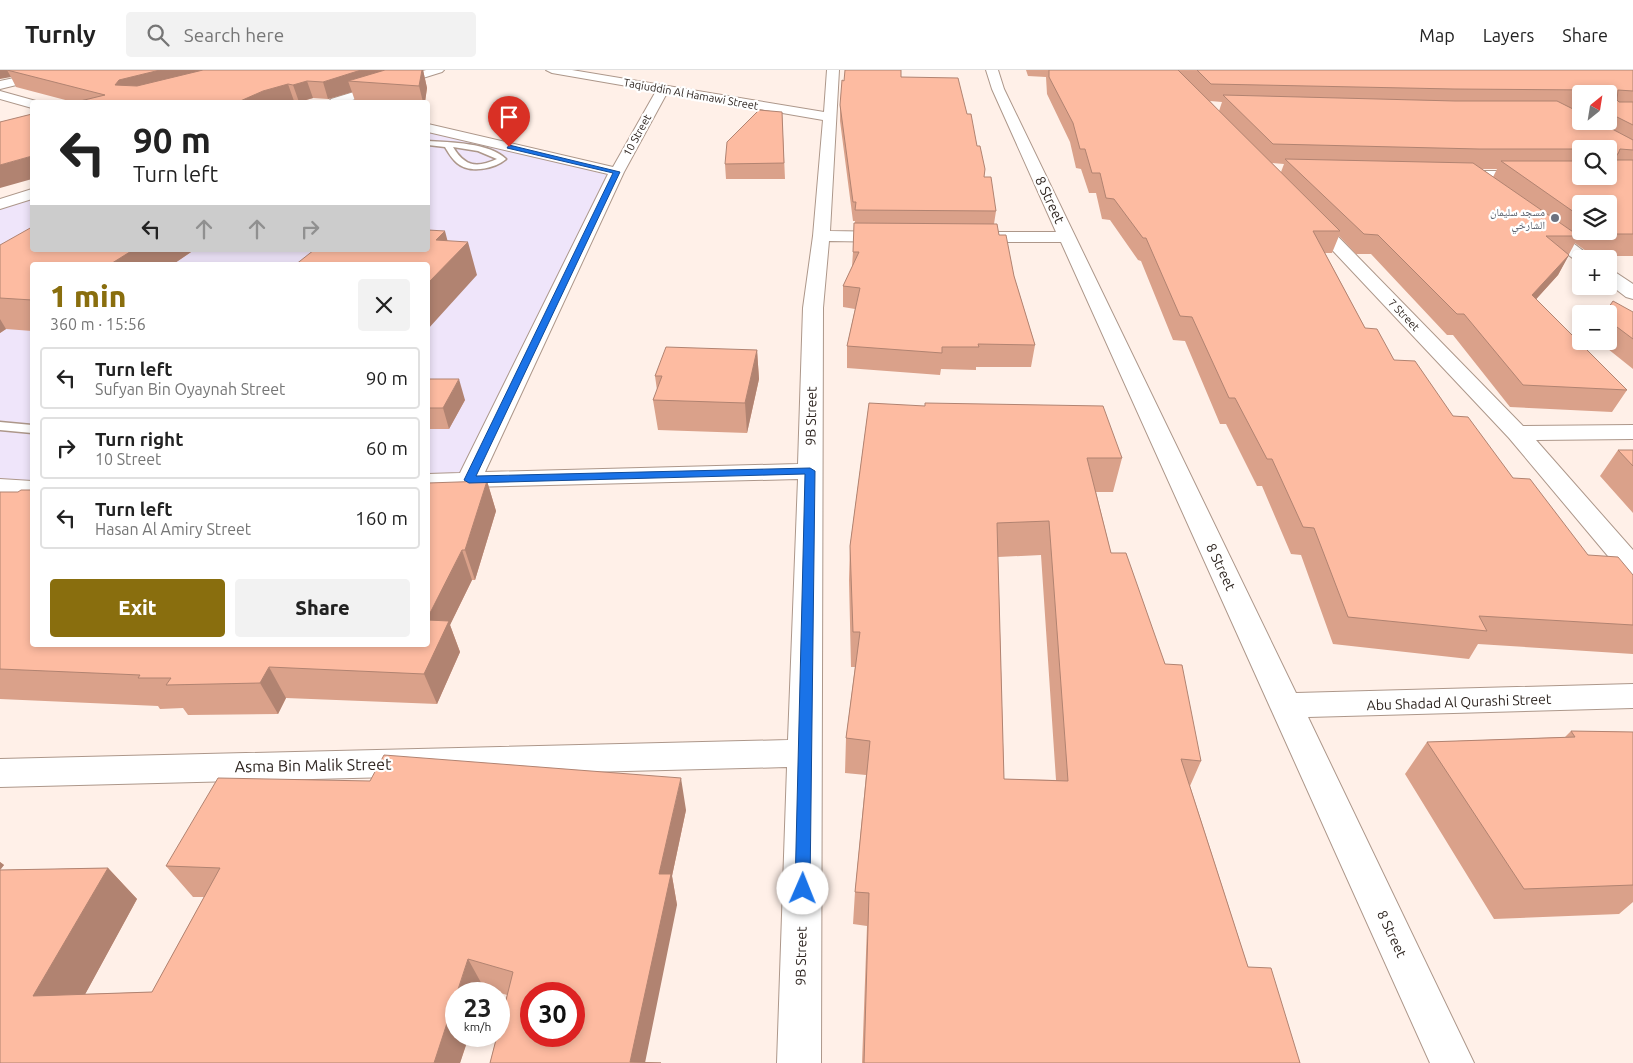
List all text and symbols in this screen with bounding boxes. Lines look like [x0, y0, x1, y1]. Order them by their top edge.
search box [126, 12, 476, 57]
text: Turnly [25, 21, 96, 48]
icon: search [144, 21, 172, 49]
text: Search here [184, 24, 284, 46]
text: Map [1419, 25, 1455, 45]
text: Layers [1483, 25, 1534, 45]
text: Share [1562, 25, 1608, 45]
street label: Taqiuddin Al Hamawi Street [623, 76, 760, 112]
north arrow [1572, 85, 1618, 130]
map controls [1572, 85, 1617, 350]
pin [488, 96, 530, 147]
icon: arrive [495, 103, 523, 131]
street label: 10 Street [621, 112, 654, 158]
icon: left [50, 120, 115, 185]
text: 90 m [133, 120, 211, 160]
button: search [1572, 140, 1617, 185]
text: Turn left [133, 161, 218, 186]
street label: 8 Street [1032, 174, 1068, 227]
button: layers [1572, 195, 1617, 240]
place label: مسجد سليمان الشارخي [1490, 206, 1545, 234]
marker: مسجد سليمان الشارخي [1549, 212, 1561, 224]
icon: left [137, 215, 165, 243]
icon: ahead [190, 215, 218, 243]
icon: ahead [243, 215, 271, 243]
icon: right [296, 215, 324, 243]
button: + [1572, 250, 1617, 295]
text: 1 min [50, 279, 126, 313]
button: close [358, 279, 410, 331]
street label: 7 Street [1386, 297, 1422, 334]
button: − [1572, 305, 1617, 350]
text: 360 m · 15:56 [50, 315, 146, 333]
text: Turn left [95, 358, 173, 380]
icon: left [52, 364, 80, 392]
text: 90 m [366, 367, 408, 389]
text: Sufyan Bin Oyaynah Street [95, 380, 285, 398]
street label: 9B Street [802, 386, 820, 446]
text: Turn right [95, 428, 183, 450]
icon: right [52, 434, 80, 462]
text: 60 m [366, 437, 408, 459]
text: 10 Street [95, 450, 161, 468]
text: Turn left [95, 498, 173, 520]
icon: left [52, 504, 80, 532]
text: 160 m [355, 507, 408, 529]
text: Hasan Al Amiry Street [95, 520, 251, 538]
street label: 8 Street [1203, 541, 1239, 594]
button: Exit [50, 579, 225, 637]
button: Share [235, 579, 410, 637]
street label: Abu Shadad Al Qurashi Street [1366, 691, 1552, 713]
street label: Asma Bin Malik Street [234, 755, 392, 775]
position arrow [776, 862, 828, 914]
street label: 8 Street [1374, 908, 1410, 961]
street label: 9B Street [792, 926, 810, 986]
speed limit sign: 30 [520, 982, 585, 1047]
text: 23 [463, 994, 492, 1022]
text: km/h [464, 1020, 491, 1033]

